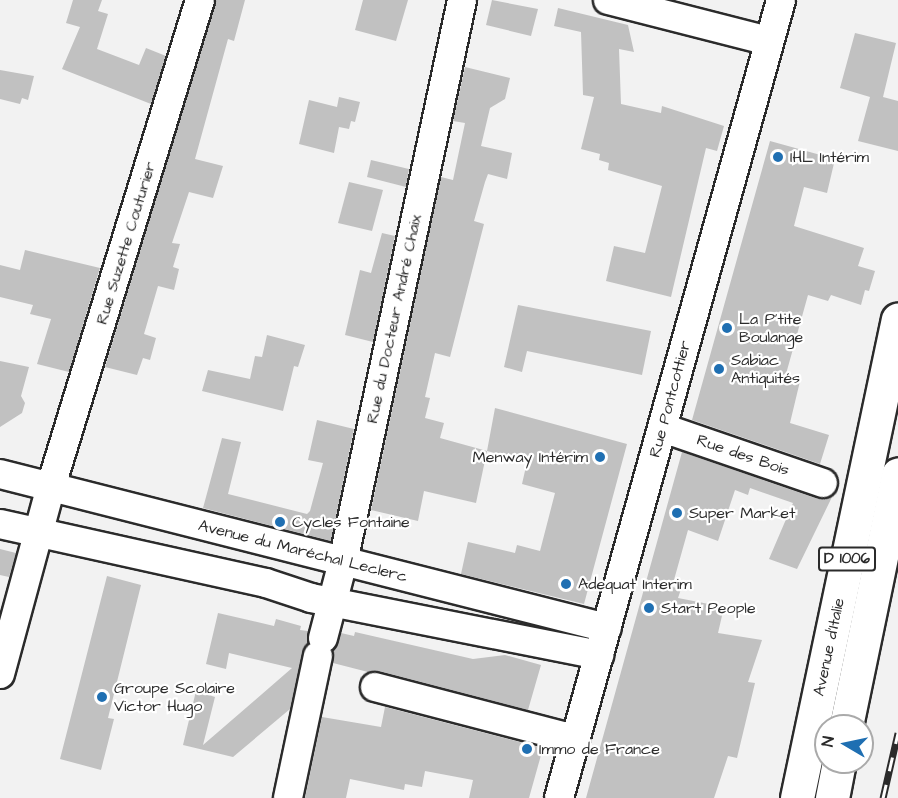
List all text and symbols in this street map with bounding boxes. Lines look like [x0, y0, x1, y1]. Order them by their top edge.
place label: IHL Intérim [790, 147, 869, 167]
marker: IHL Intérim [771, 150, 785, 164]
street label: Rue Suzette Couturier [92, 159, 160, 327]
street label: Rue du Docteur André Chaix [362, 213, 426, 425]
place label: La P'tite Boulange [739, 309, 803, 347]
marker: La P'tite Boulange [720, 321, 734, 335]
street label: Rue Pontcottier [645, 338, 695, 460]
place label: Sabiac Antiquités [731, 350, 800, 388]
marker: Sabiac Antiquités [712, 362, 726, 376]
street label: Rue des Bois [694, 430, 792, 480]
place label: Menway Intérim [473, 447, 588, 467]
marker: Menway Intérim [593, 450, 607, 464]
place label: Super Market [689, 503, 795, 523]
marker: Super Market [670, 506, 684, 520]
place label: Cycles Fontaine [292, 512, 410, 532]
marker: Cycles Fontaine [273, 515, 287, 529]
street label: Avenue du Maréchal Leclerc [196, 516, 410, 586]
road number: D 1006 [817, 547, 877, 571]
place label: Adequat Interim [578, 574, 692, 594]
marker: Adequat Interim [559, 577, 573, 591]
street label: Avenue d'Italie [809, 596, 849, 698]
place label: Start People [661, 598, 756, 618]
marker: Start People [642, 601, 656, 615]
place label: Groupe Scolaire Victor Hugo [114, 678, 235, 716]
marker: Groupe Scolaire Victor Hugo [95, 690, 109, 704]
north arrow [814, 714, 874, 774]
text: N [817, 735, 840, 748]
place label: Immo de France [539, 739, 660, 759]
marker: Immo de France [520, 742, 534, 756]

